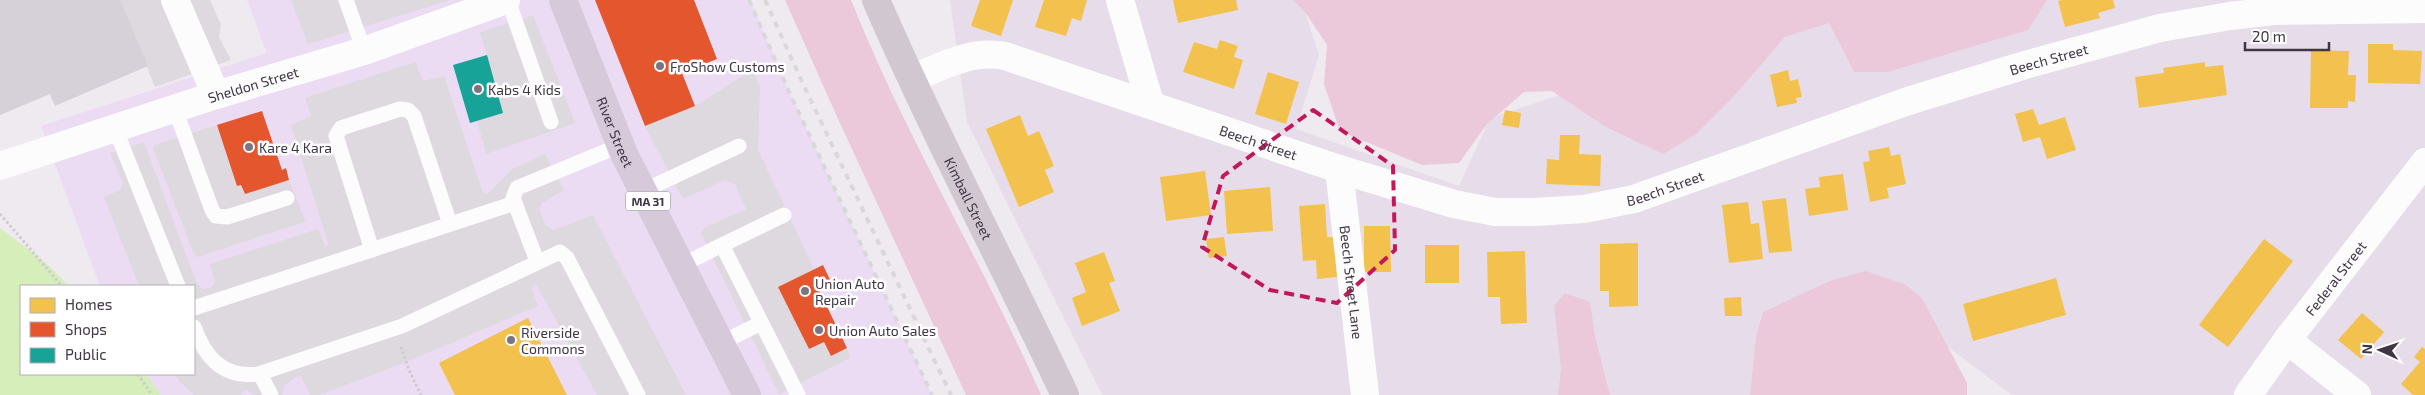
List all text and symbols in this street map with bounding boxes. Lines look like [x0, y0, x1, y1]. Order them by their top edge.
scale bar [2245, 20, 2329, 52]
text: 20 m [2252, 27, 2286, 45]
street label: Beech Street [2007, 40, 2090, 78]
place label: FroShow Customs [670, 58, 785, 75]
marker: FroShow Customs [654, 60, 666, 72]
street label: Sheldon Street [205, 62, 300, 106]
place label: Kabs 4 Kids [488, 81, 561, 98]
marker: Kabs 4 Kids [472, 83, 484, 95]
street label: River Street [594, 94, 638, 170]
street label: Beech Street [1217, 121, 1299, 163]
place label: Kare 4 Kara [259, 139, 332, 156]
marker: Kare 4 Kara [243, 141, 255, 153]
street label: Kimball Street [942, 154, 996, 242]
street label: Beech Street [1625, 166, 1706, 209]
road number: MA 31 [626, 192, 670, 210]
street label: Beech Street Lane [1337, 224, 1367, 340]
street label: Federal Street [2301, 237, 2369, 319]
place label: Union Auto Repair [815, 275, 885, 308]
legend [20, 285, 195, 375]
marker: Union Auto Repair [799, 285, 811, 297]
text: Homes [65, 295, 112, 313]
text: Shops [65, 320, 107, 338]
place label: Union Auto Sales [829, 322, 936, 339]
place label: Riverside Commons [521, 324, 585, 357]
marker: Union Auto Sales [813, 324, 825, 336]
north arrow [2355, 325, 2405, 375]
marker: Riverside Commons [505, 334, 517, 346]
text: N [2358, 344, 2375, 355]
text: Public [65, 345, 106, 363]

